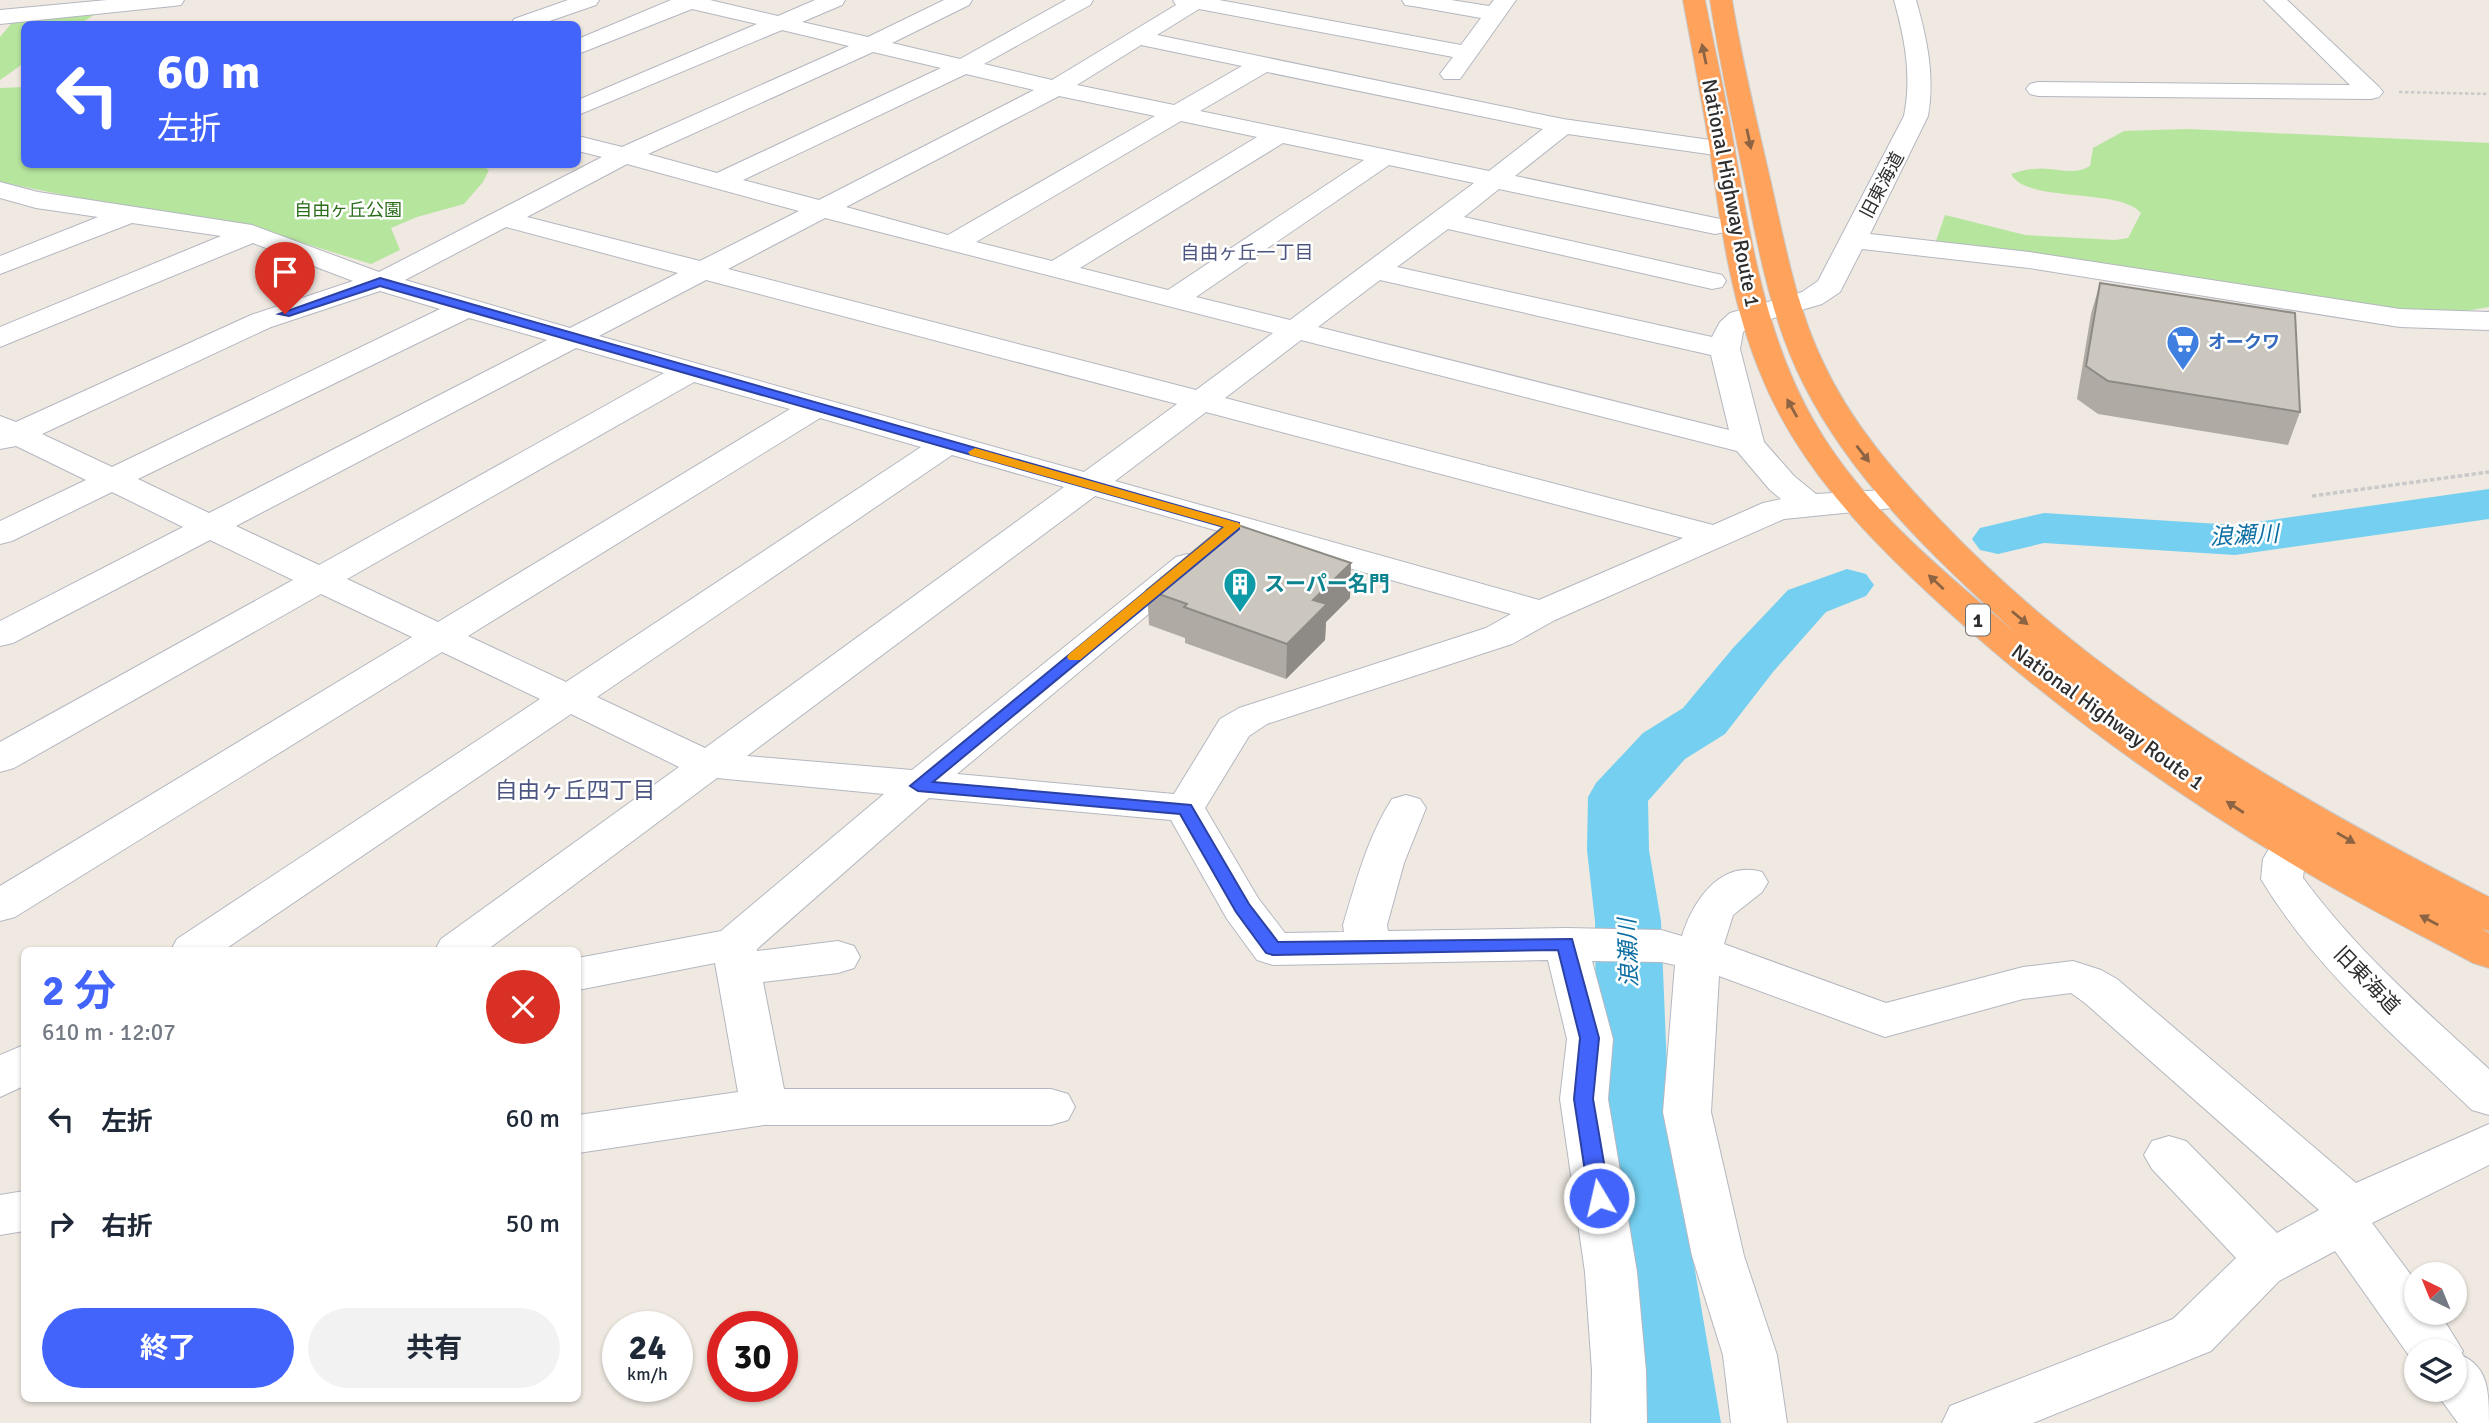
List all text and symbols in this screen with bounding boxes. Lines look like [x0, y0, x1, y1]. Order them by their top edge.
text: 60 m [157, 42, 260, 102]
one-way arrow [1699, 43, 1710, 65]
icon: left [42, 49, 133, 140]
street label: National Highway Route 1 [1696, 77, 1766, 309]
text: 左折 [157, 109, 221, 148]
one-way arrow [1743, 128, 1754, 150]
street label: 旧東海道 [1855, 148, 1909, 222]
park label: 自由ヶ丘公園 [294, 199, 402, 221]
district label: 自由ヶ丘一丁目 [1180, 241, 1314, 265]
pin [255, 242, 315, 314]
icon: arrive [266, 253, 304, 291]
supermarket icon: オークワ [2164, 323, 2202, 372]
place label: オークワ [2208, 331, 2280, 353]
one-way arrow [1786, 398, 1798, 418]
one-way arrow [1855, 444, 1870, 462]
water label: 浪瀬川 [2209, 519, 2282, 552]
building icon: スーパー名門 [1221, 565, 1259, 614]
place label: スーパー名門 [1264, 571, 1390, 597]
one-way arrow [1928, 575, 1945, 591]
road number: 1 [1966, 604, 1990, 636]
one-way arrow [2010, 610, 2028, 625]
street label: National Highway Route 1 [2007, 638, 2209, 796]
district label: 自由ヶ丘四丁目 [495, 776, 656, 805]
one-way arrow [2225, 801, 2244, 814]
one-way arrow [2336, 832, 2355, 844]
one-way arrow [2419, 914, 2439, 926]
water label: 浪瀬川 [1613, 915, 1644, 988]
street label: 旧東海道 [2328, 941, 2406, 1019]
text: 2 分 [42, 966, 116, 1017]
button: close [486, 970, 560, 1044]
text: 610 m · 12:07 [42, 1018, 176, 1047]
icon: left [42, 1100, 80, 1138]
text: 60 m [505, 1103, 560, 1135]
text: 左折 [101, 1106, 153, 1138]
position arrow [1562, 1161, 1636, 1235]
icon: right [42, 1205, 80, 1243]
text: 50 m [505, 1208, 560, 1240]
text: 右折 [101, 1211, 153, 1243]
north arrow [2404, 1262, 2468, 1325]
map controls [2404, 1262, 2467, 1402]
button: 終了 [42, 1308, 294, 1388]
button: 共有 [308, 1308, 560, 1388]
speed limit sign: 30 [707, 1311, 798, 1402]
text: 24 [629, 1326, 666, 1369]
button: layers [2404, 1339, 2467, 1402]
text: km/h [627, 1363, 668, 1385]

